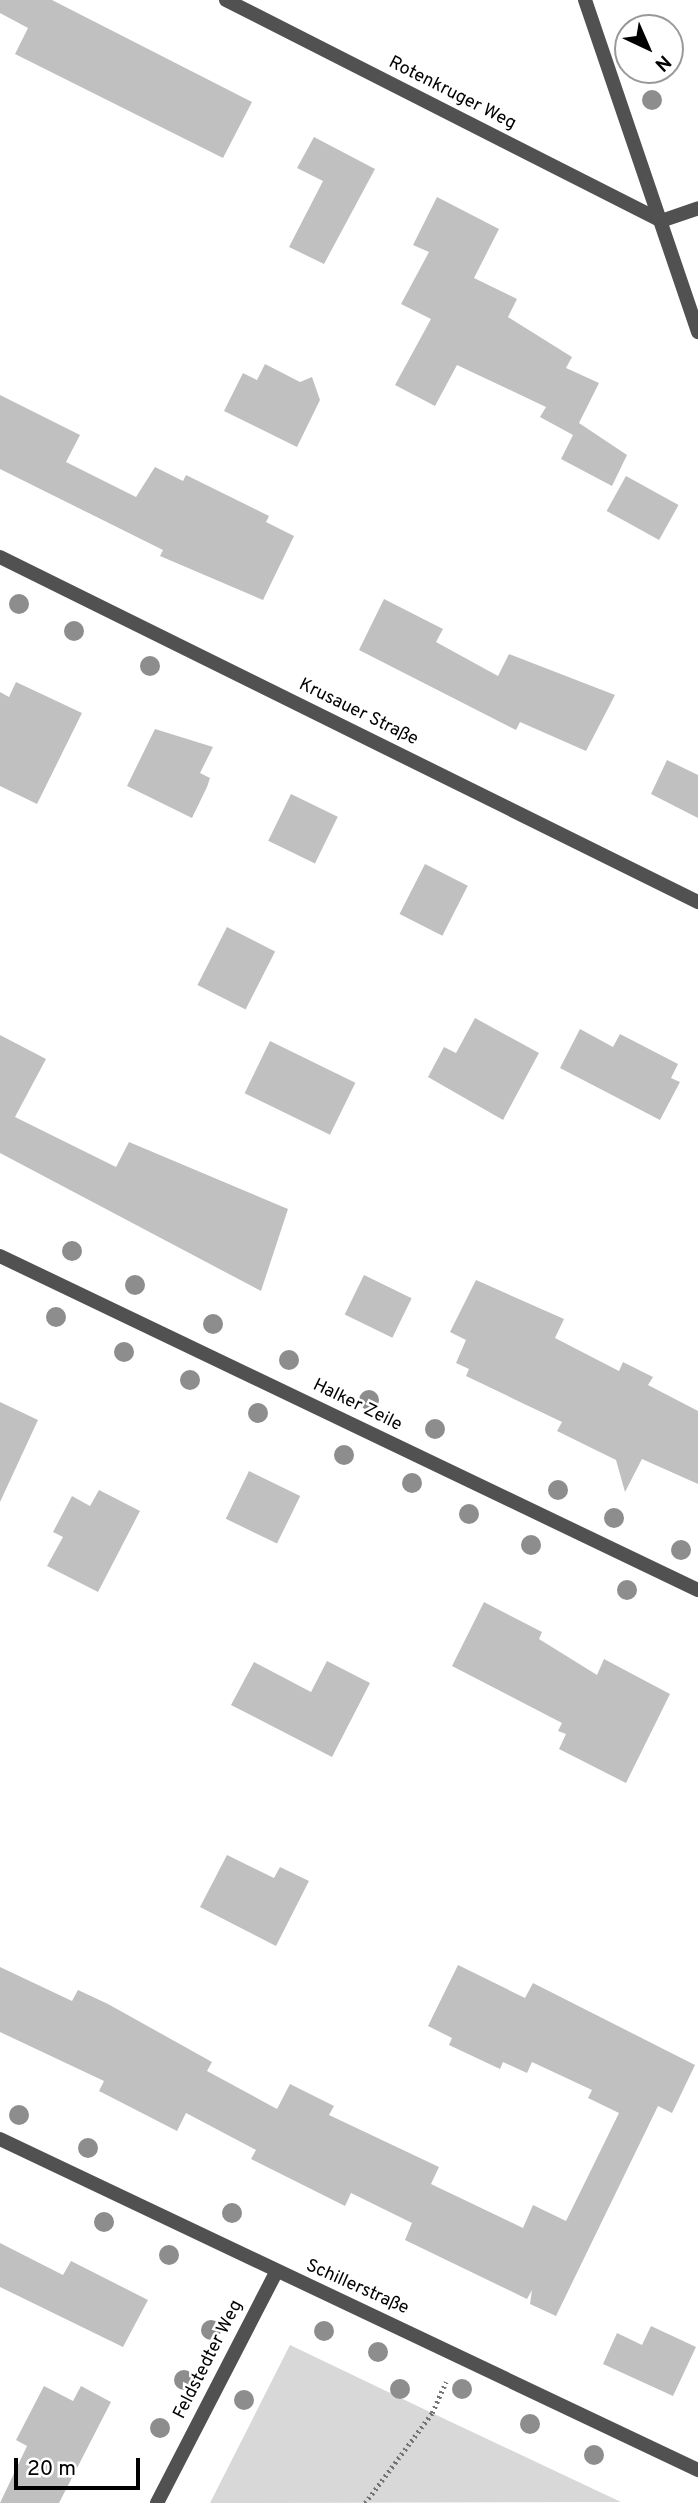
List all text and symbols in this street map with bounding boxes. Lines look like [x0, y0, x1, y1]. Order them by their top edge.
north arrow [614, 14, 684, 84]
text: N [649, 49, 675, 76]
street label: Rotenkruger Weg [384, 52, 520, 136]
street label: Krusauer Straße [295, 675, 421, 751]
street label: Halker Zeile [309, 1375, 405, 1437]
street label: Schillerstraße [302, 2256, 412, 2320]
street label: Feldstedter Weg [170, 2297, 248, 2423]
scale bar [18, 2444, 144, 2488]
text: 20 m [27, 2456, 76, 2483]

